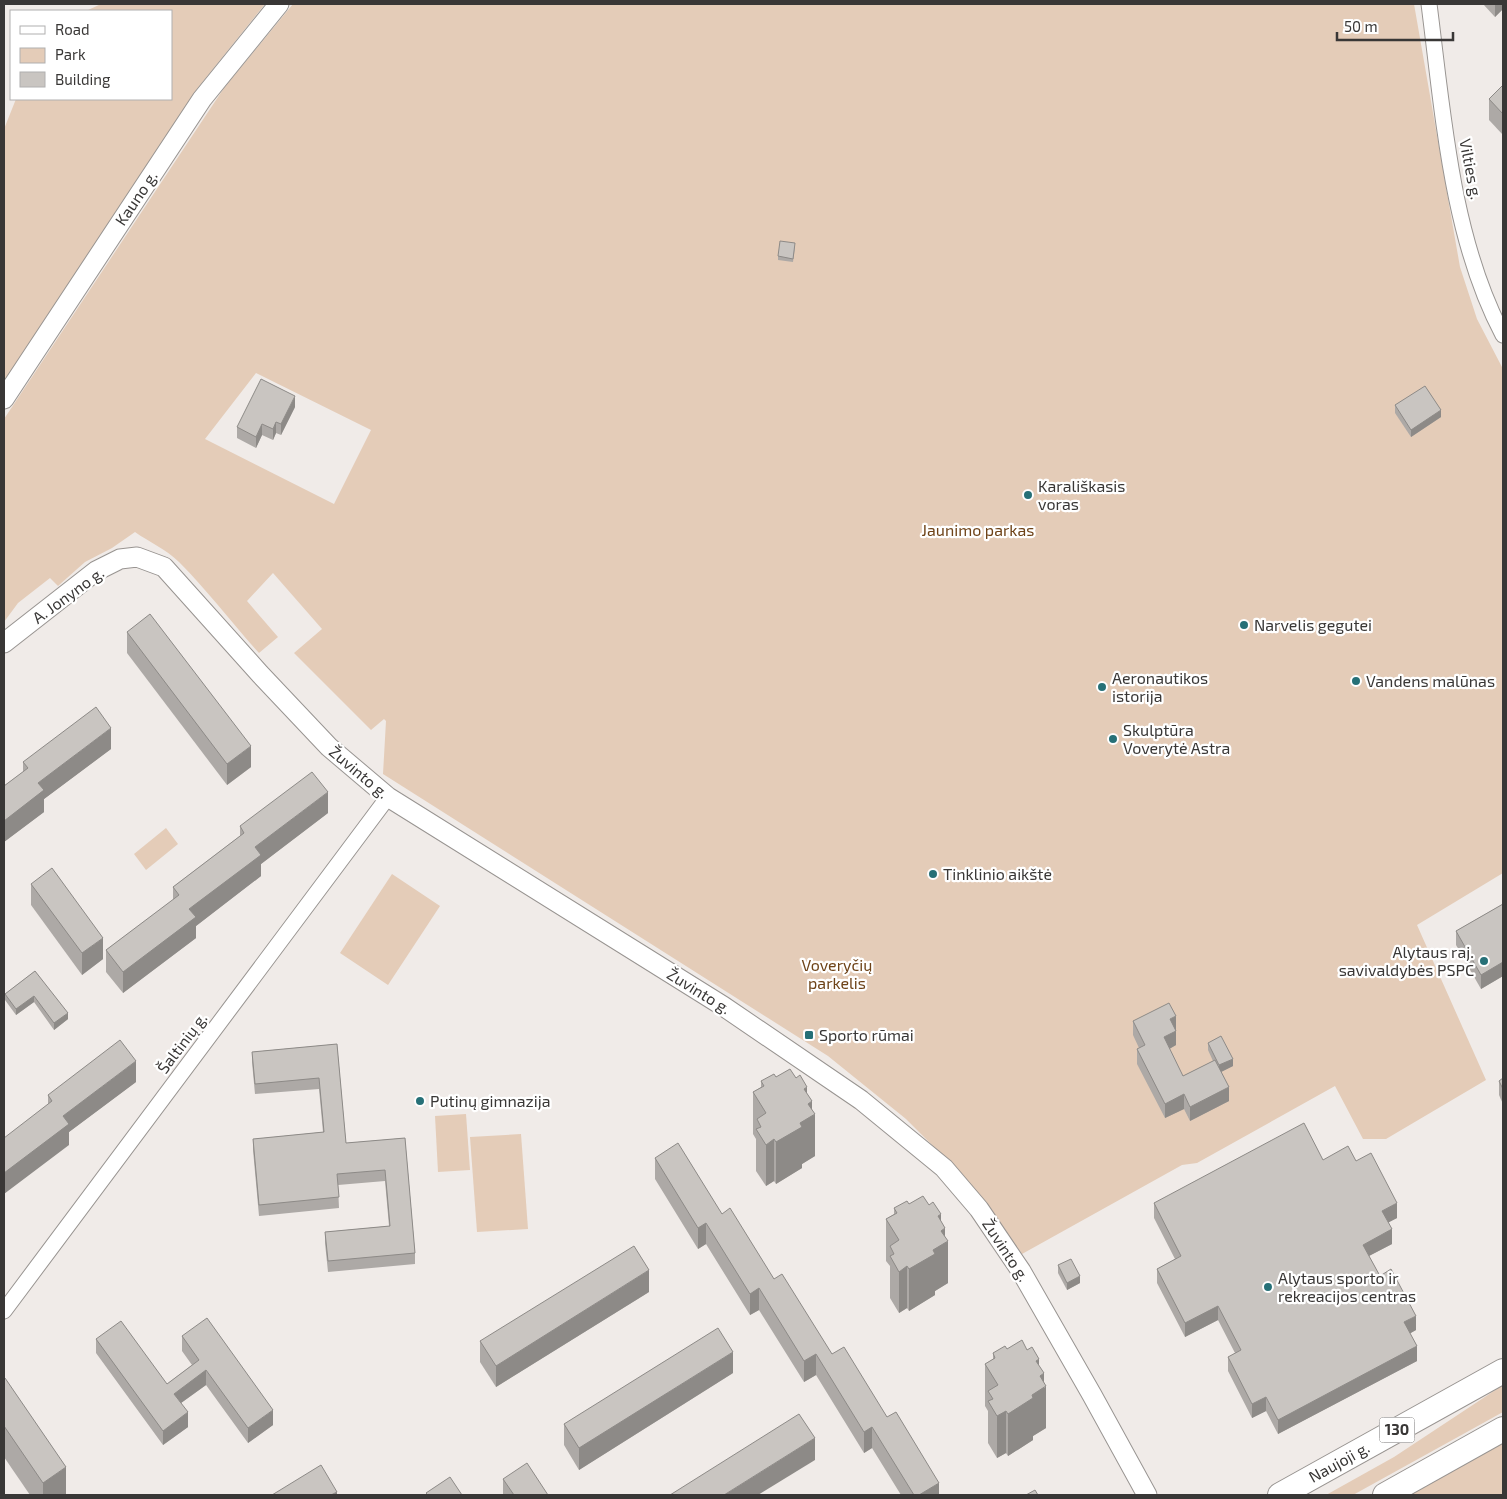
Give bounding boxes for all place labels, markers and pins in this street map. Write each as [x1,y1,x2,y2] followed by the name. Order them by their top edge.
[1038,476,1125,513] place label: Karališkasis voras
[1022,489,1034,501] marker: Karališkasis voras
[1254,615,1372,634] place label: Narvelis gegutei
[1238,619,1250,631] marker: Narvelis gegutei
[1112,668,1208,706] place label: Aeronautikos istorija
[1366,671,1495,690] place label: Vandens malūnas
[1350,675,1362,687] marker: Vandens malūnas
[1096,681,1108,693] marker: Aeronautikos istorija
[1123,720,1230,757] place label: Skulptūra Voverytė Astra
[1107,733,1119,745] marker: Skulptūra Voverytė Astra
[943,864,1052,883] place label: Tinklinio aikštė
[927,868,939,880] marker: Tinklinio aikštė
[1339,942,1474,979] place label: Alytaus raj. savivaldybės PSPC
[1478,955,1490,967] marker: Alytaus raj. savivaldybės PSPC
[819,1025,914,1044] place label: Sporto rūmai
[803,1029,815,1041] marker: Sporto rūmai
[430,1091,551,1111] place label: Putinų gimnazija
[414,1095,426,1107] marker: Putinų gimnazija
[1278,1268,1416,1306] place label: Alytaus sporto ir rekreacijos centras
[1262,1281,1274,1293] marker: Alytaus sporto ir rekreacijos centras

